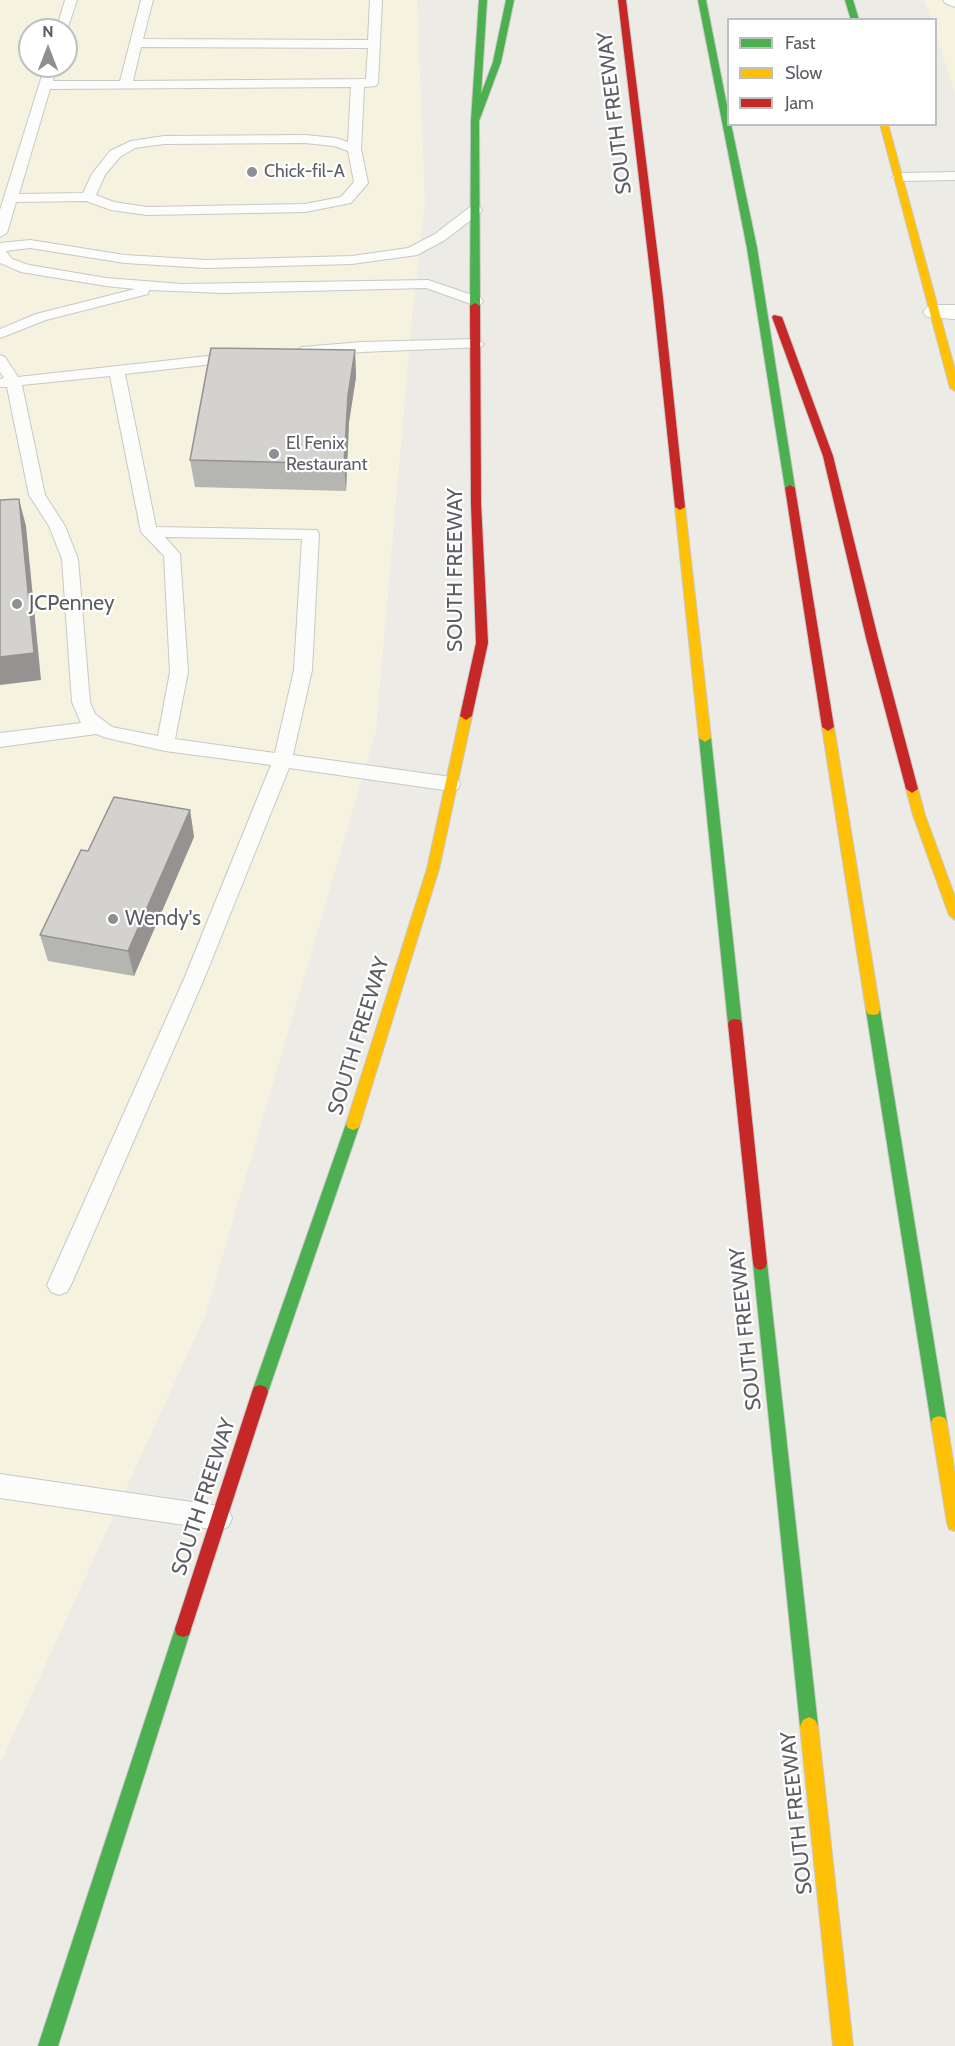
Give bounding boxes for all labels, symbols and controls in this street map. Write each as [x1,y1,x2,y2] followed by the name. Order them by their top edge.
[18,18,78,78] north arrow
[727,18,937,126] legend
[42,22,54,41] text: N
[593,30,637,196] street label: SOUTH FREEWAY
[785,32,816,54] text: Fast
[785,62,822,84] text: Slow
[785,92,814,114] text: Jam
[264,161,345,183] place label: Chick-fil-A
[245,165,259,179] marker: Chick-fil-A
[286,433,368,476] place label: El Fenix Restaurant
[267,447,281,461] marker: El Fenix Restaurant
[443,488,469,652] street label: SOUTH FREEWAY
[29,591,115,617] place label: JCPenney
[10,597,24,611] marker: JCPenney
[125,906,201,932] place label: Wendy's
[106,912,120,926] marker: Wendy's
[323,954,395,1118] street label: SOUTH FREEWAY
[725,1246,767,1412] street label: SOUTH FREEWAY
[167,1415,241,1579] street label: SOUTH FREEWAY
[776,1730,818,1896] street label: SOUTH FREEWAY

